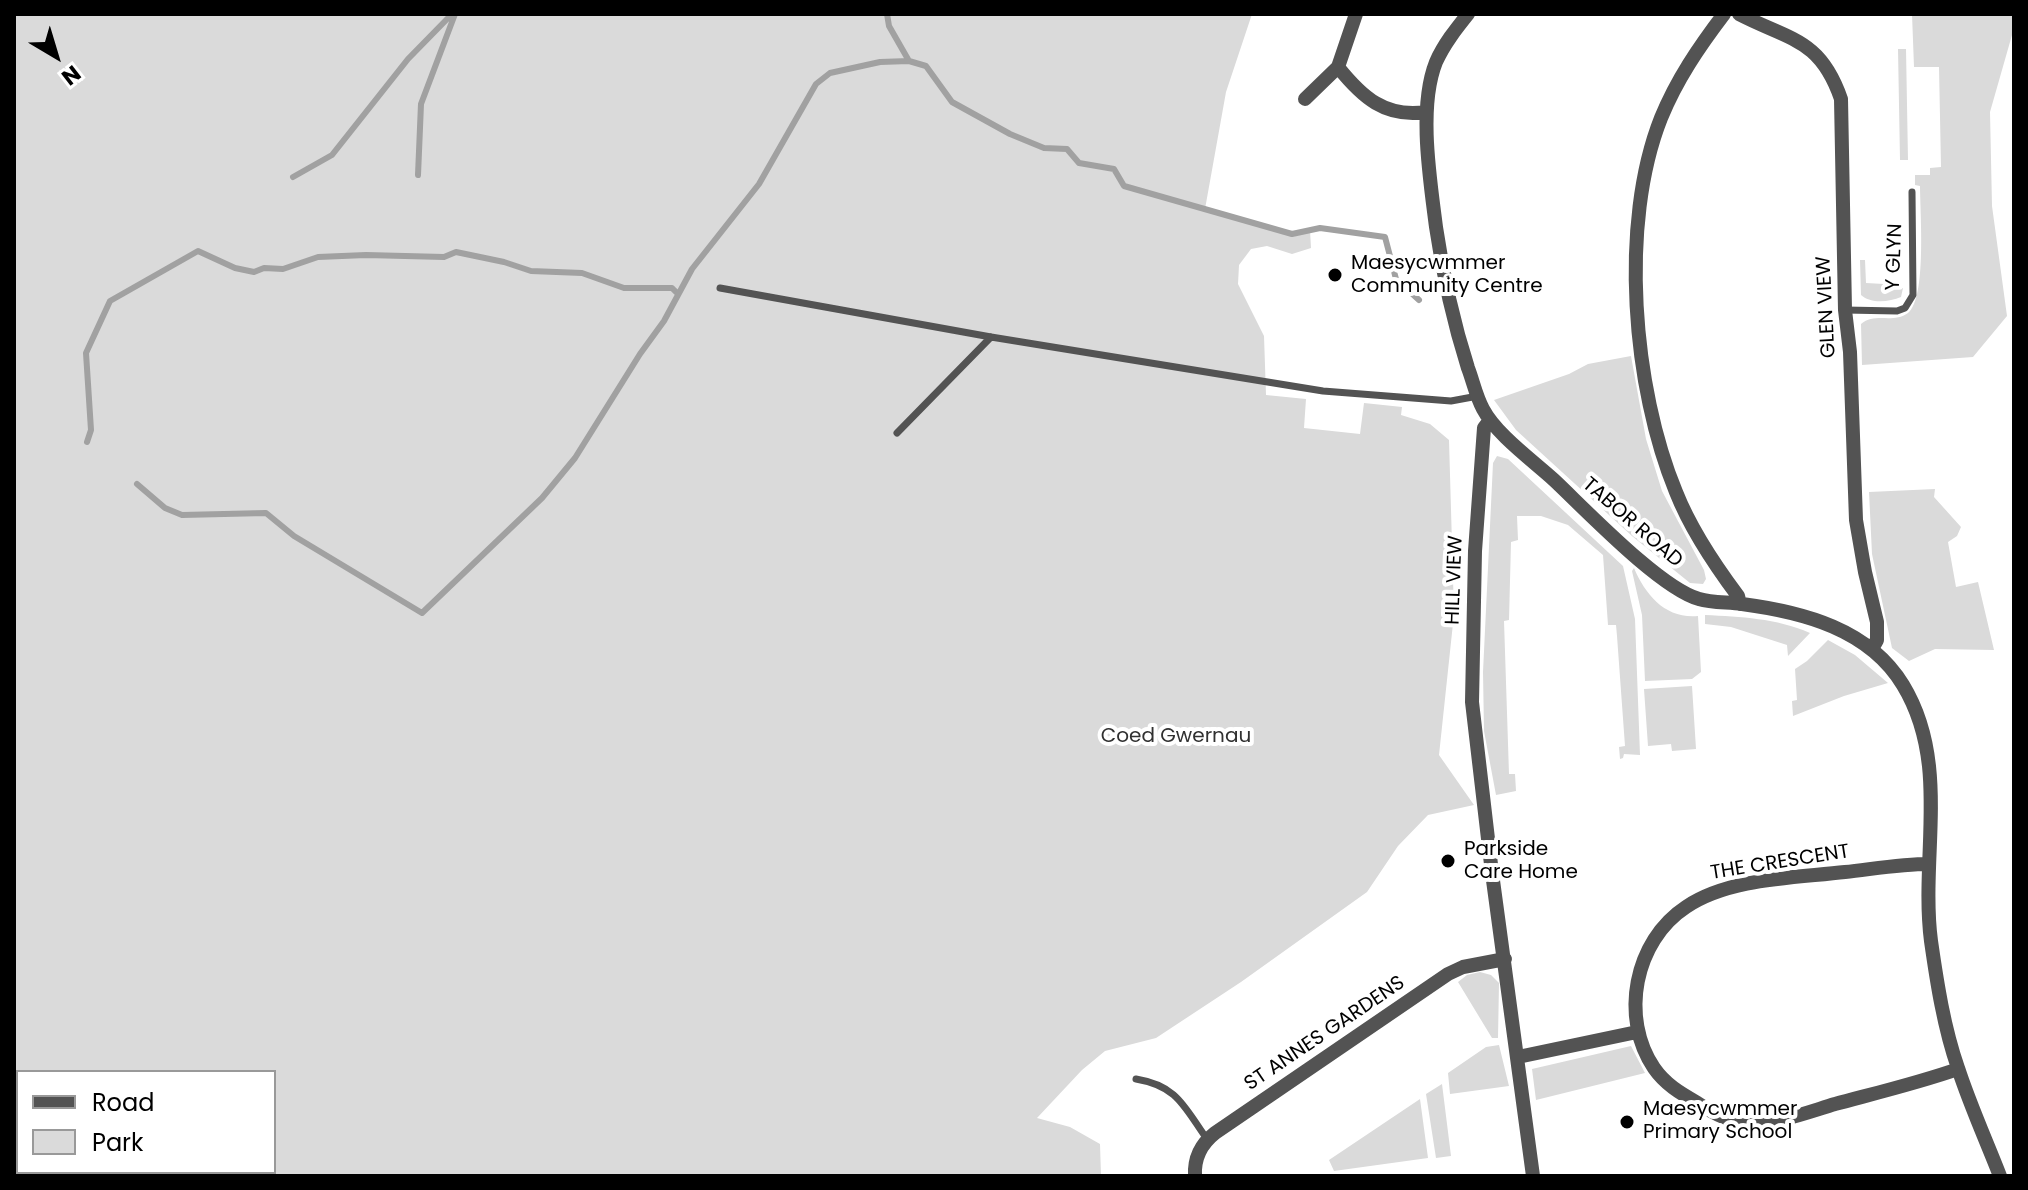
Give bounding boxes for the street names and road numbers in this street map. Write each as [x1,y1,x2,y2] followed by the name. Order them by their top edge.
[1882,223,1908,291] street label: Y GLYN
[1812,255,1842,359] street label: GLEN VIEW
[1577,473,1687,573] street label: TABOR ROAD
[1441,535,1469,625] street label: HILL VIEW
[1709,840,1851,886] street label: THE CRESCENT
[1240,971,1410,1097] street label: ST ANNES GARDENS

